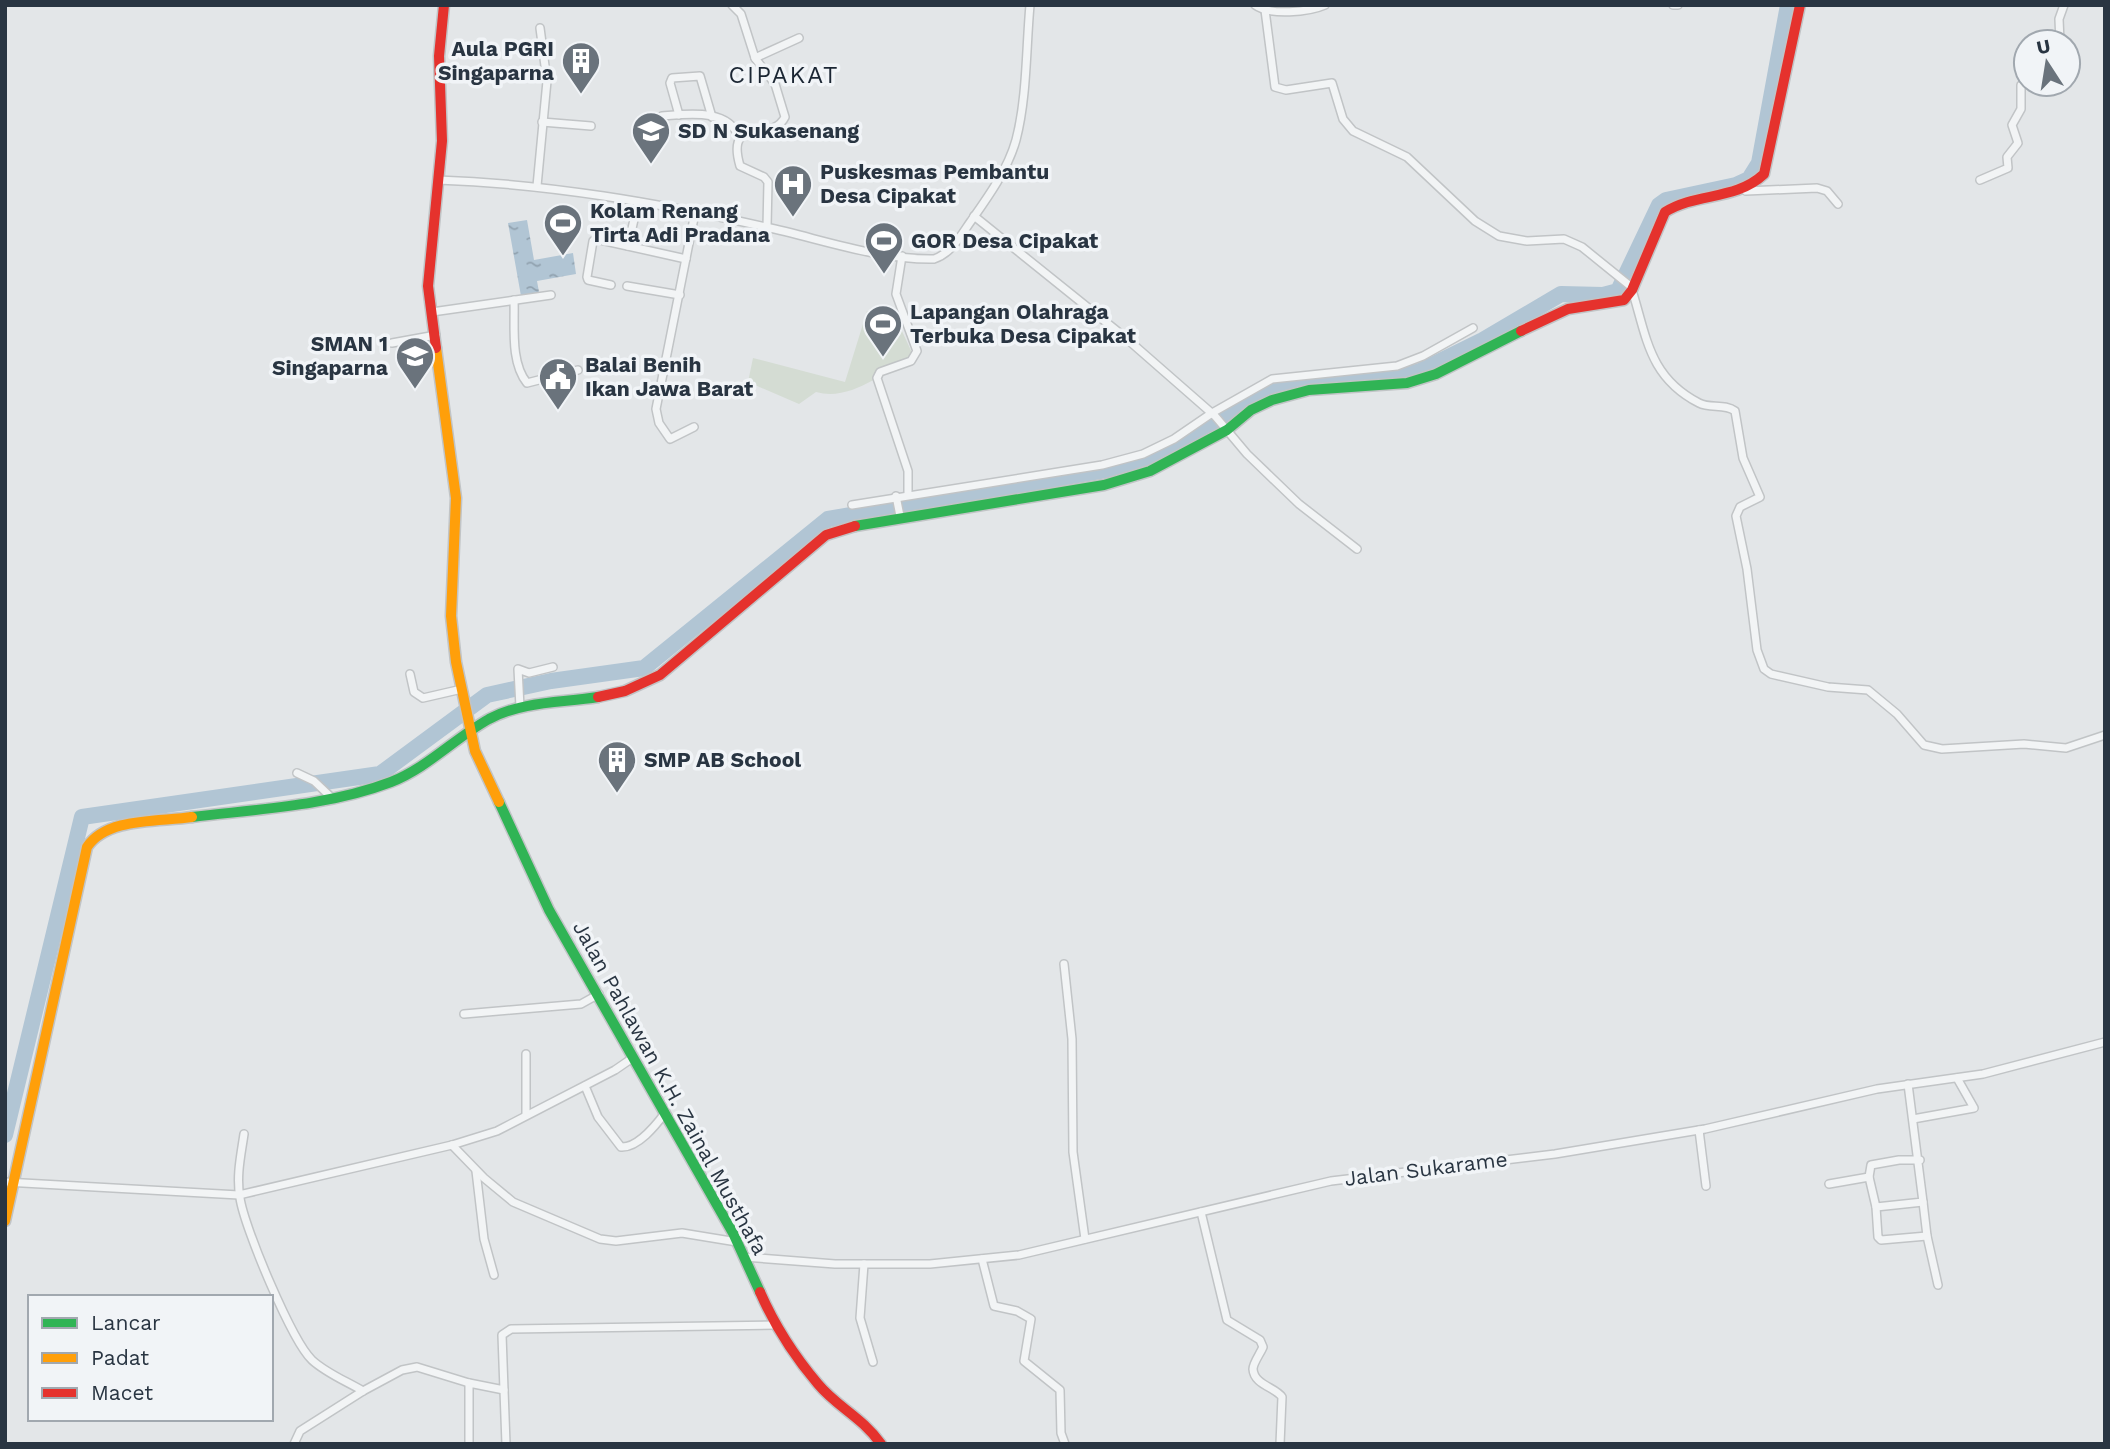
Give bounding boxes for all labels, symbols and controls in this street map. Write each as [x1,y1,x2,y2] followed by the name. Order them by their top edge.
[2012,28,2082,98] north arrow
[2035,34,2053,60] text: U
[438,36,555,85] place label: Aula PGRI Singaparna
[560,40,602,95] building icon: Aula PGRI Singaparna
[729,61,839,89] district label: CIPAKAT
[630,110,672,165] school or university icon: SD N Sukasenang
[678,118,859,143] place label: SD N Sukasenang
[820,159,1049,208] place label: Puskesmas Pembantu Desa Cipakat
[772,163,814,218] hospital icon: Puskesmas Pembantu Desa Cipakat
[590,198,771,247] place label: Kolam Renang Tirta Adi Pradana
[542,202,584,257] sports icon: Kolam Renang Tirta Adi Pradana
[863,220,905,275] sports icon: GOR Desa Cipakat
[911,228,1098,253] place label: GOR Desa Cipakat
[910,299,1136,348] place label: Lapangan Olahraga Terbuka Desa Cipakat
[862,303,904,358] sports icon: Lapangan Olahraga Terbuka Desa Cipakat
[272,331,389,380] place label: SMAN 1 Singaparna
[394,335,436,390] school or university icon: SMAN 1 Singaparna
[585,352,753,401] place label: Balai Benih Ikan Jawa Barat
[537,356,579,411] public building icon: Balai Benih Ikan Jawa Barat
[596,739,638,794] building icon: SMP AB School
[644,747,801,772] place label: SMP AB School
[568,916,773,1259] street label: Jalan Pahlawan K.H. Zainal Musthafa
[1343,1146,1509,1191] street label: Jalan Sukarame
[28,1295,273,1421] legend
[91,1310,161,1335] text: Lancar
[91,1345,149,1370] text: Padat
[91,1380,153,1405] text: Macet

